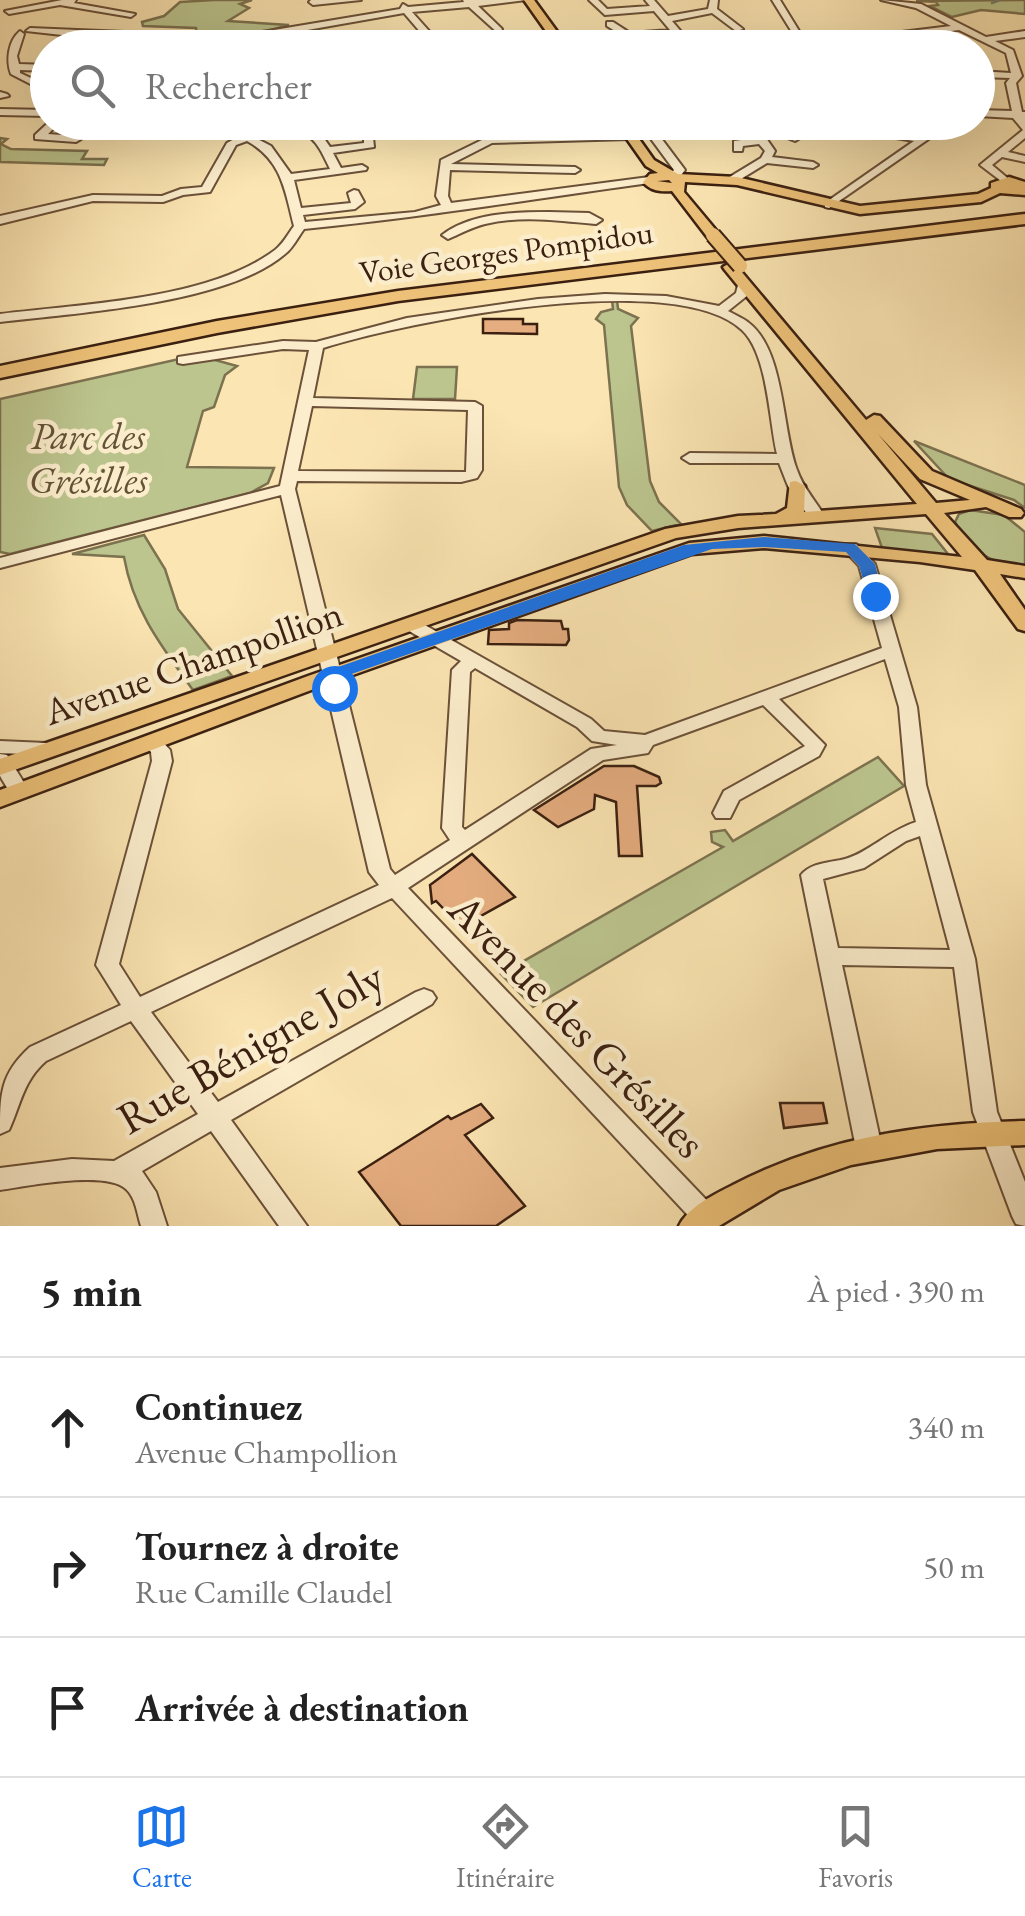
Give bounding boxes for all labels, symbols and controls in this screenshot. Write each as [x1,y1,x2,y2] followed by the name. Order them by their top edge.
[30,30,995,140] search box
[65,58,120,113] icon: search
[145,61,312,110] text: Rechercher
[356,211,656,293] street label: Voie Georges Pompidou
[29,411,148,504] park label: Parc des Grésilles
[853,574,899,620] route end
[36,588,349,736] street label: Avenue Champollion
[312,666,358,712] route start
[436,879,719,1170] street label: Avenue des Grésilles
[106,947,394,1147] street label: Rue Bénigne Joly
[40,1264,142,1319] text: 5 min
[807,1270,985,1312] text: À pied · 390 m
[135,1382,302,1431] text: Continuez
[40,1400,95,1455] icon: ahead
[908,1406,985,1448] text: 340 m
[135,1431,398,1473] text: Avenue Champollion
[135,1522,399,1571] text: Tournez à droite
[40,1540,95,1595] icon: right
[923,1546,985,1588] text: 50 m
[135,1571,392,1613] text: Rue Camille Claudel
[40,1680,95,1735] icon: arrive
[135,1683,469,1732] text: Arrivée à destination
[132,1799,192,1895] tab: Carte
[456,1799,554,1895] tab: Itinéraire
[818,1799,893,1895] tab: Favoris

